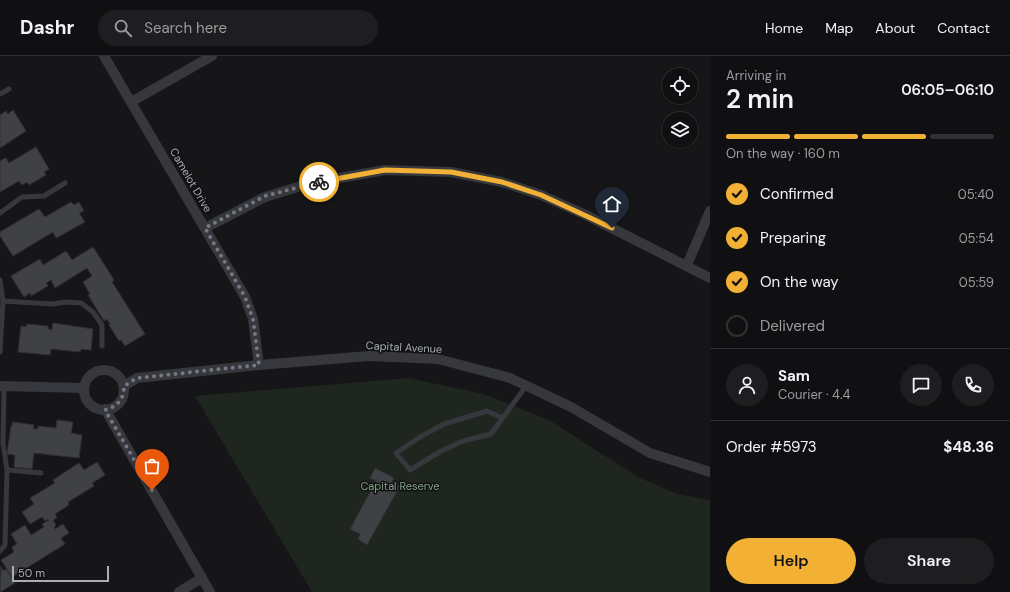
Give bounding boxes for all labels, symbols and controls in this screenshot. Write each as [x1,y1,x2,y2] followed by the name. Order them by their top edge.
[98,10,378,46] search box
[20,15,74,40] text: Dashr
[112,17,134,39] icon: search
[144,18,227,38] text: Search here
[765,19,803,37] text: Home
[825,19,853,37] text: Map
[875,19,915,37] text: About
[937,19,990,37] text: Contact
[726,67,786,84] text: Arriving in
[662,68,698,148] map controls
[662,68,698,104] button: locate
[901,80,994,100] text: 06:05–06:10
[726,82,794,116] text: 2 min
[662,112,698,148] button: layers
[167,145,215,215] street label: Camelot Drive
[726,145,840,162] text: On the way · 160 m
[299,162,339,202] courier
[308,171,330,193] icon: bike
[726,183,748,205] icon: check
[760,184,834,204] text: Confirmed
[958,186,994,203] text: 05:40
[595,187,629,228] pin
[601,193,623,215] icon: home
[726,227,748,249] icon: check
[760,228,826,248] text: Preparing
[959,230,994,247] text: 05:54
[726,271,748,293] icon: check
[760,272,839,292] text: On the way
[959,274,994,291] text: 05:59
[760,316,825,336] text: Delivered
[365,338,443,356] street label: Capital Avenue
[726,364,768,406] button: person
[900,364,942,406] button: chat
[952,364,994,406] button: phone
[778,366,810,386] text: Sam
[778,386,850,403] text: Courier · 4.4
[726,437,817,457] text: Order #5973
[943,437,994,457] text: $48.36
[135,449,169,490] pin
[141,455,163,477] icon: bag
[360,479,440,493] park label: Capital Reserve
[726,538,856,584] button: Help
[864,538,994,584] button: Share
[12,564,109,583] scale bar
[18,566,45,580] text: 50 m

